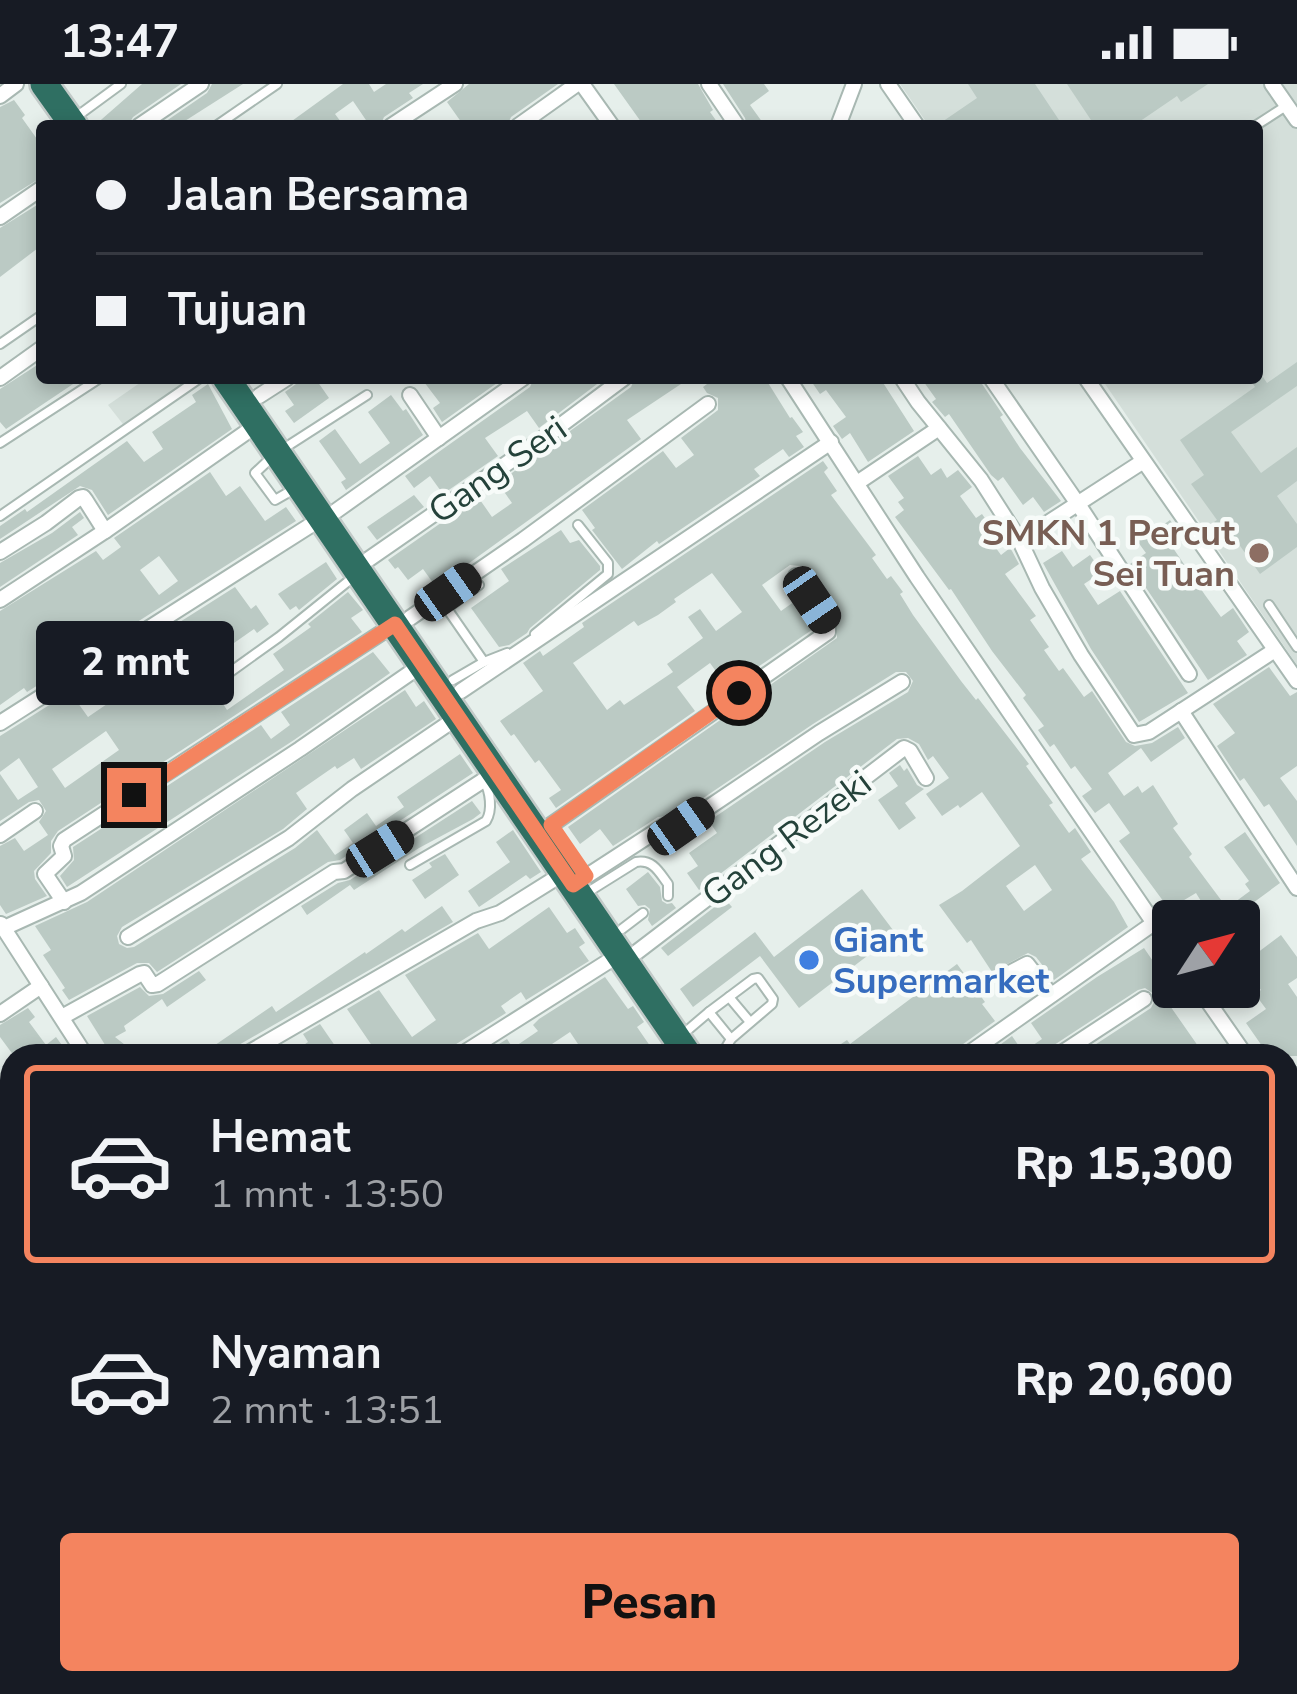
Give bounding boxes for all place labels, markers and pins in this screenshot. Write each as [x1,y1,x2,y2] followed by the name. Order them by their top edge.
[982,509,1235,599] place label: SMKN 1 Percut Sei Tuan
[1246,540,1272,566] marker: SMKN 1 Percut Sei Tuan
[833,916,1050,1006] place label: Giant Supermarket
[796,947,822,973] marker: Giant Supermarket

